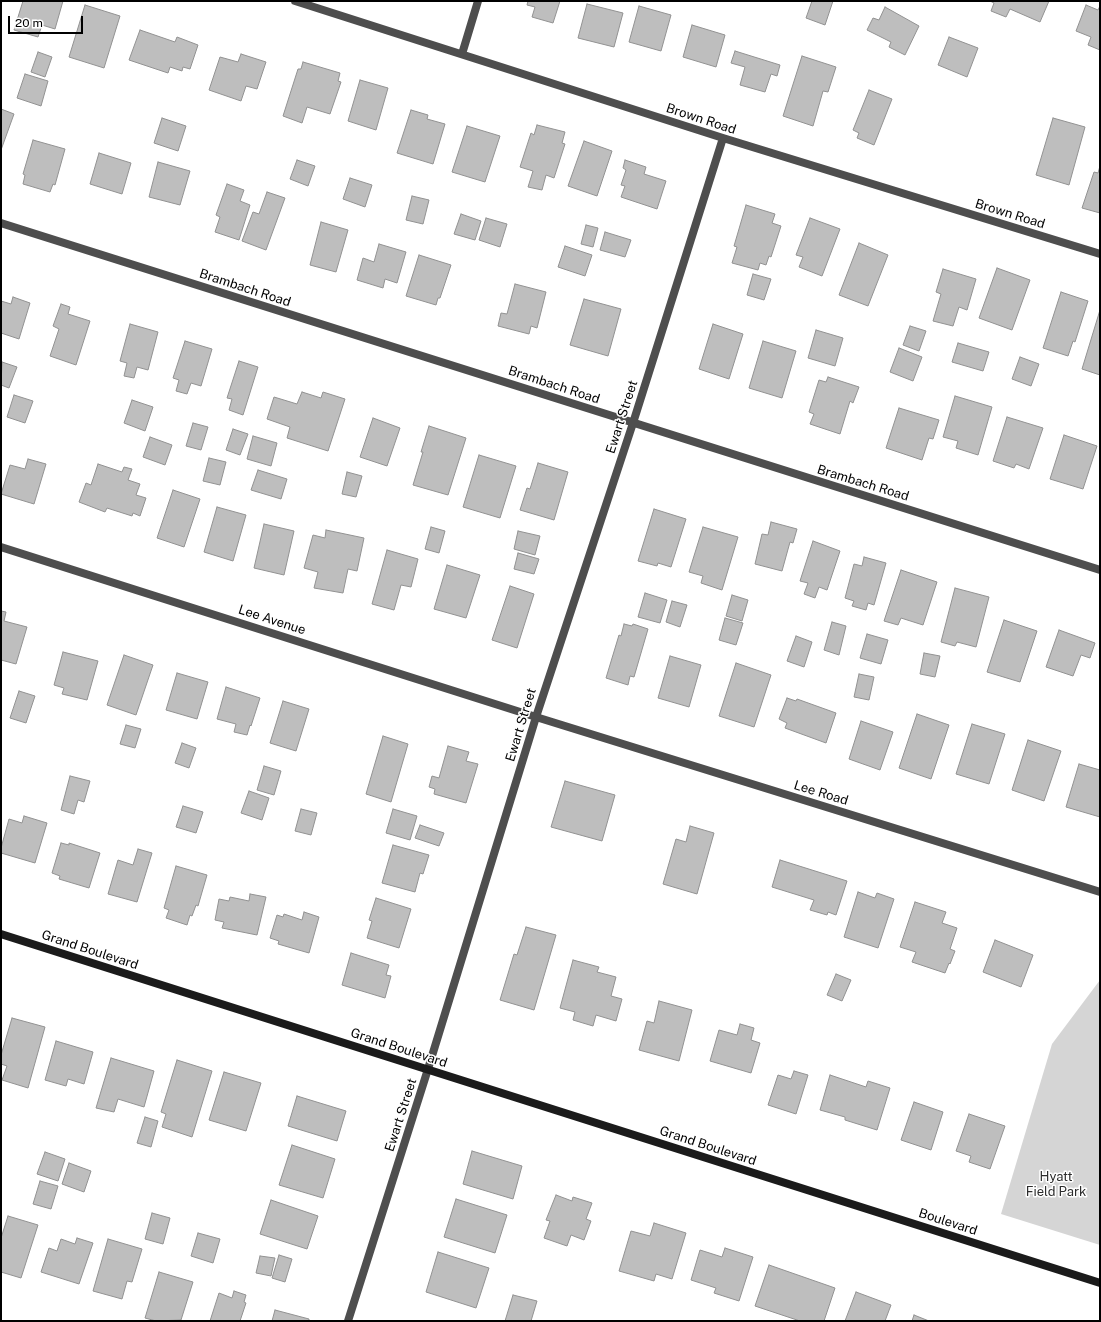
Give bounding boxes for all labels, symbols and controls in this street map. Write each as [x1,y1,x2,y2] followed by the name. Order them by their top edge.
[10,8,85,34] scale bar
[15,16,43,30] text: 20 m
[664,100,738,138] street label: Brown Road
[973,196,1047,232] street label: Brown Road
[197,266,293,310] street label: Brambach Road
[506,363,602,407] street label: Brambach Road
[603,378,641,456] street label: Ewart Street
[815,462,911,504] street label: Brambach Road
[236,602,308,638] street label: Lee Avenue
[502,686,540,764] street label: Ewart Street
[792,777,850,809] street label: Lee Road
[40,927,140,973] street label: Grand Boulevard
[349,1025,449,1071] street label: Grand Boulevard
[382,1076,420,1154] street label: Ewart Street
[658,1123,758,1169] street label: Grand Boulevard
[1026,1169,1086,1200] park label: Hyatt Field Park
[917,1205,979,1239] street label: Boulevard

